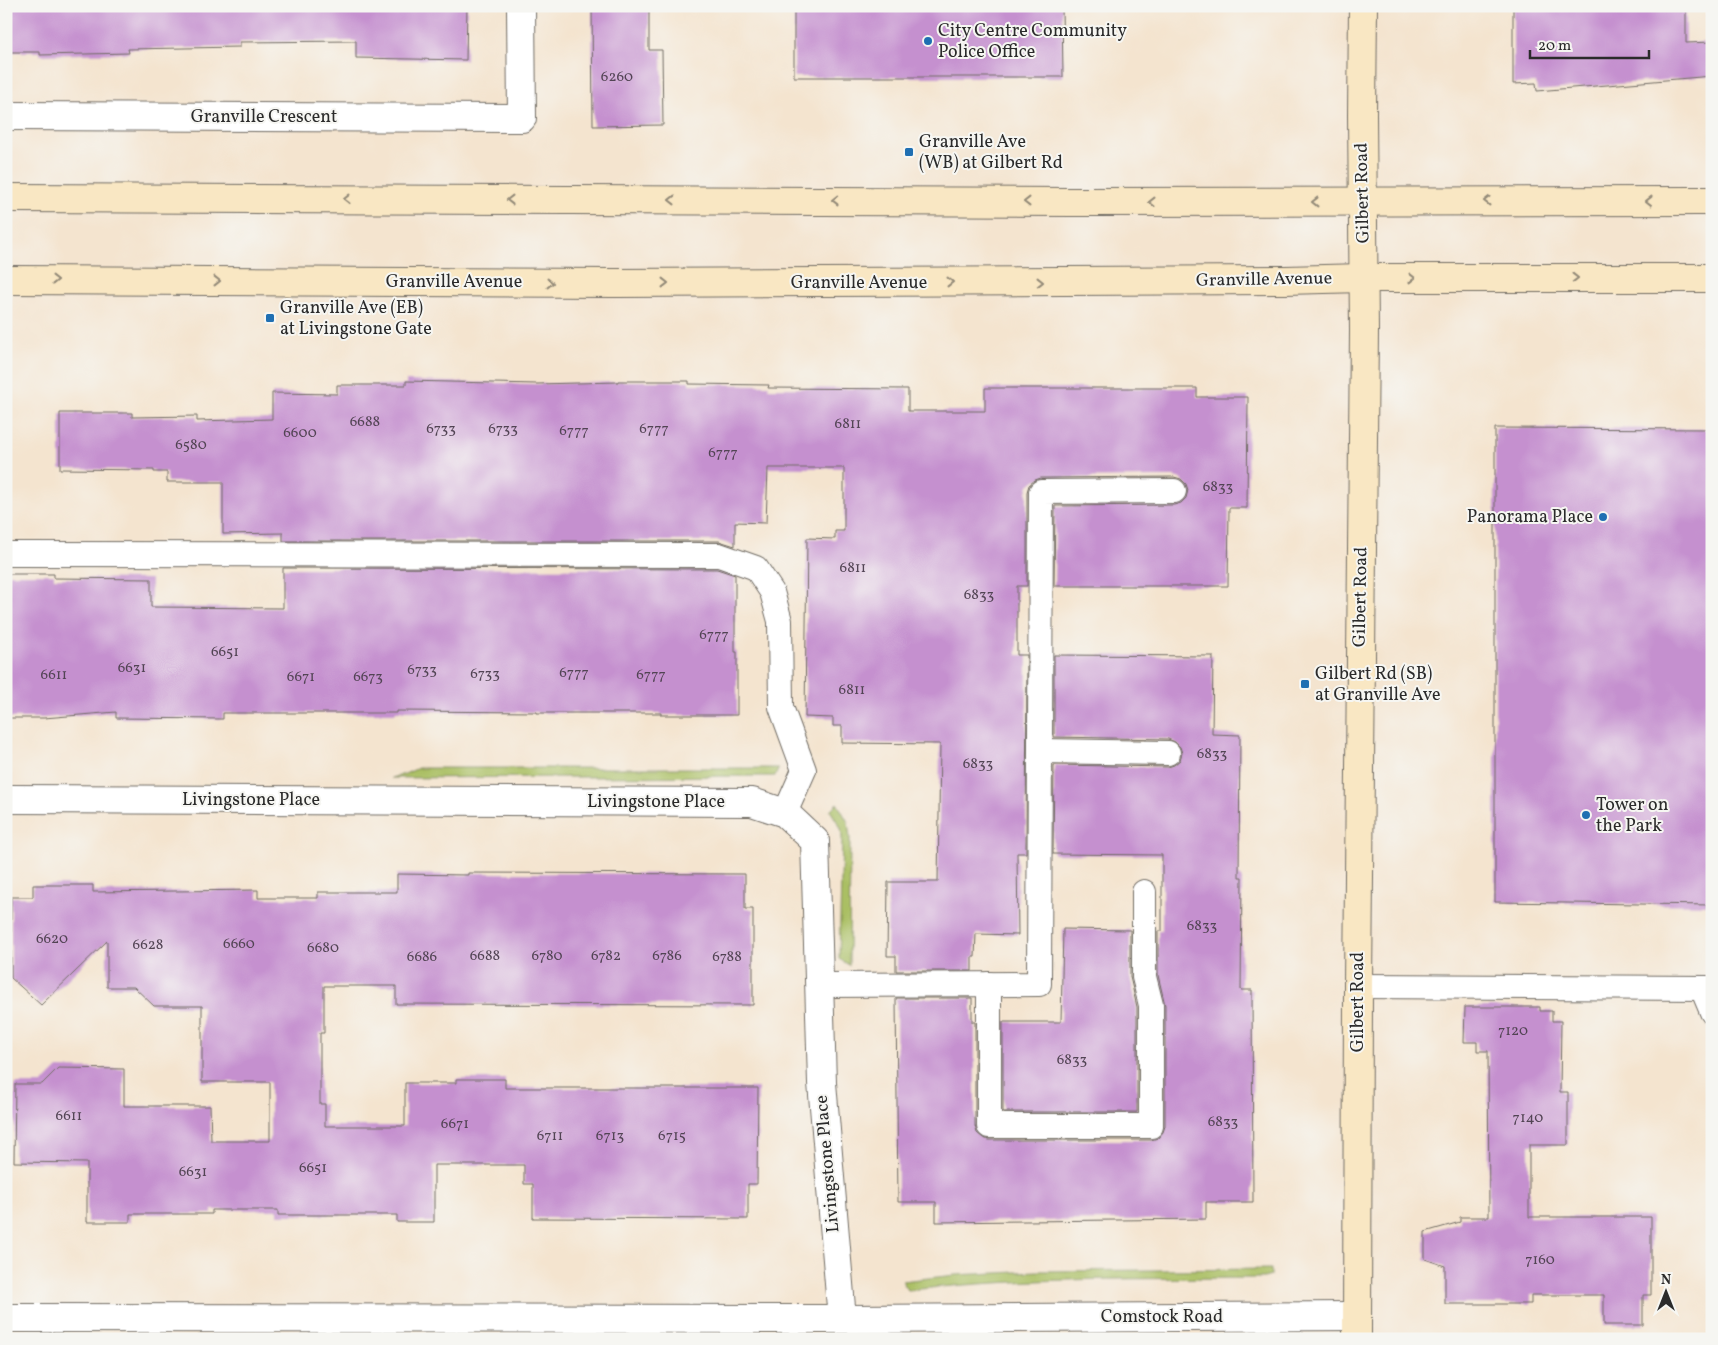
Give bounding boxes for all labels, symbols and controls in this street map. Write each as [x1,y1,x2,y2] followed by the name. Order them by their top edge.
[938,19,1127,65] place label: City Centre Community Police Office
[1530,28,1649,60] scale bar
[922,35,934,47] marker: City Centre Community Police Office
[1538,36,1571,57] text: 20 m
[601,67,633,88] house number: 6260
[191,105,337,130] street label: Granville Crescent
[919,130,1063,176] place label: Granville Ave (WB) at Gilbert Rd
[1350,143,1376,243] street label: Gilbert Road
[903,146,915,158] marker: Granville Ave (WB) at Gilbert Rd
[343,194,350,204] one-way arrow
[505,195,513,205] one-way arrow
[668,195,676,205] one-way arrow
[830,195,838,206] one-way arrow
[1482,196,1490,206] one-way arrow
[1645,196,1652,206] one-way arrow
[1022,197,1030,207] one-way arrow
[1148,197,1156,207] one-way arrow
[1310,197,1318,207] one-way arrow
[1196,266,1332,294] street label: Granville Avenue
[386,270,522,295] street label: Granville Avenue
[791,271,927,296] street label: Granville Avenue
[1408,273,1416,283] one-way arrow
[1571,273,1579,283] one-way arrow
[52,275,59,285] one-way arrow
[214,276,222,286] one-way arrow
[946,277,954,287] one-way arrow
[1036,277,1044,287] one-way arrow
[546,278,554,288] one-way arrow
[662,278,669,288] one-way arrow
[280,296,432,342] place label: Granville Ave (EB) at Livingstone Gate
[264,312,276,324] marker: Granville Ave (EB) at Livingstone Gate
[350,412,380,433] house number: 6688
[835,414,861,435] house number: 6811
[426,419,456,440] house number: 6733
[488,419,518,440] house number: 6733
[639,419,669,440] house number: 6777
[559,421,589,442] house number: 6777
[283,423,317,444] house number: 6600
[175,435,207,456] house number: 6580
[708,443,738,464] house number: 6777
[1203,477,1233,498] house number: 6833
[1467,505,1593,530] place label: Panorama Place
[1597,511,1609,523] marker: Panorama Place
[1348,547,1374,647] street label: Gilbert Road
[840,558,866,579] house number: 6811
[964,585,994,606] house number: 6833
[699,625,729,646] house number: 6777
[211,642,239,663] house number: 6651
[118,658,146,679] house number: 6631
[407,660,437,681] house number: 6733
[1315,662,1441,708] place label: Gilbert Rd (SB) at Granville Ave
[559,663,589,684] house number: 6777
[470,664,500,685] house number: 6733
[41,665,67,686] house number: 6611
[636,665,666,686] house number: 6777
[287,667,315,688] house number: 6671
[353,667,383,688] house number: 6673
[1299,678,1311,690] marker: Gilbert Rd (SB) at Granville Ave
[839,680,865,701] house number: 6811
[1197,744,1227,765] house number: 6833
[963,754,993,775] house number: 6833
[182,788,320,813] street label: Livingstone Place
[587,790,725,815] street label: Livingstone Place
[1596,793,1669,839] place label: Tower on the Park
[1580,809,1592,821] marker: Tower on the Park
[1187,916,1217,937] house number: 6833
[36,929,68,950] house number: 6620
[223,934,255,955] house number: 6660
[133,935,163,956] house number: 6628
[307,938,339,959] house number: 6680
[470,946,500,967] house number: 6688
[531,946,563,967] house number: 6780
[591,946,621,967] house number: 6782
[652,946,682,967] house number: 6786
[407,947,437,968] house number: 6686
[712,947,742,968] house number: 6788
[1346,952,1371,1052] street label: Gilbert Road
[1498,1021,1528,1042] house number: 7120
[1057,1050,1087,1071] house number: 6833
[810,1094,846,1234] street label: Livingstone Place
[56,1106,82,1127] house number: 6611
[1513,1108,1543,1129] house number: 7140
[1208,1112,1238,1133] house number: 6833
[441,1114,469,1135] house number: 6671
[537,1126,563,1147] house number: 6711
[596,1126,624,1147] house number: 6713
[658,1126,686,1147] house number: 6715
[299,1158,327,1179] house number: 6651
[179,1162,207,1183] house number: 6631
[1525,1250,1555,1271] house number: 7160
[1640,1268,1690,1318] north arrow
[1661,1271,1671,1290] text: N
[1101,1305,1223,1330] street label: Comstock Road

